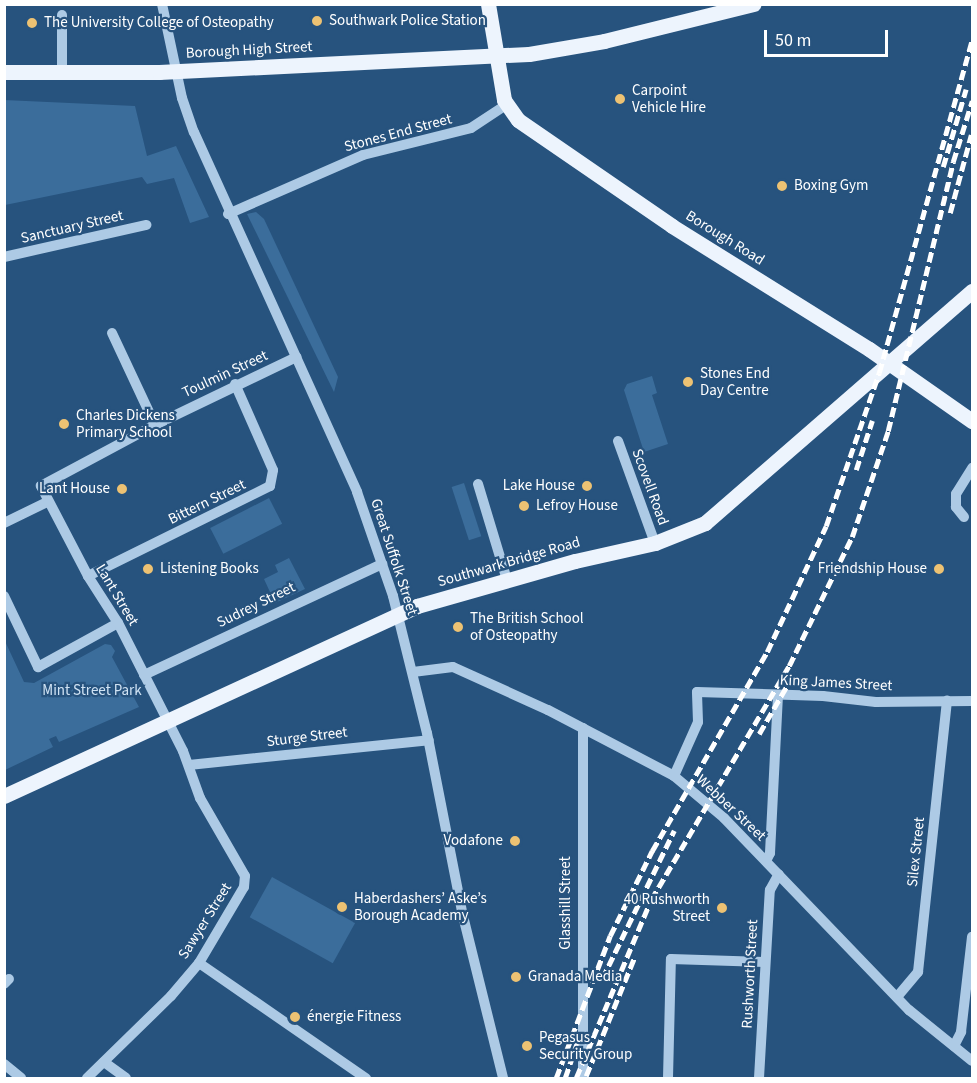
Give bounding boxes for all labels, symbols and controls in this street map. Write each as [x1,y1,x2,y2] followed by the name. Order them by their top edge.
[329,12,486,30] place label: Southwark Police Station
[44,14,274,32] place label: The University College of Osteopathy
[310,14,324,28] marker: Southwark Police Station
[25,16,39,30] marker: The University College of Osteopathy
[767,18,892,56] scale bar
[775,28,811,53] text: 50 m
[185,38,313,62] street label: Borough High Street
[632,81,706,116] place label: Carpoint Vehicle Hire
[613,92,627,106] marker: Carpoint Vehicle Hire
[342,110,454,156] street label: Stones End Street
[794,177,869,195] place label: Boxing Gym
[775,179,789,193] marker: Boxing Gym
[19,206,125,248] street label: Sanctuary Street
[682,207,768,269] street label: Borough Road
[179,346,271,402] street label: Toulmin Street
[700,364,770,399] place label: Stones End Day Centre
[681,375,695,389] marker: Stones End Day Centre
[76,406,175,441] place label: Charles Dickens Primary School
[57,417,71,431] marker: Charles Dickens Primary School
[628,446,672,528] street label: Scovell Road
[165,476,249,528] street label: Bittern Street
[503,477,575,495] place label: Lake House
[580,479,594,493] marker: Lake House
[39,480,110,498] place label: Lant House
[115,482,129,496] marker: Lant House
[367,496,421,618] street label: Great Suffolk Street
[536,497,618,515] place label: Lefroy House
[517,499,531,513] marker: Lefroy House
[436,533,582,591] street label: Southwark Bridge Road
[160,560,259,578] place label: Listening Books
[818,560,927,578] place label: Friendship House
[92,561,142,629] street label: Lant Street
[141,562,155,576] marker: Listening Books
[932,562,946,576] marker: Friendship House
[214,578,298,632] street label: Sudrey Street
[470,609,584,644] place label: The British School of Osteopathy
[451,620,465,634] marker: The British School of Osteopathy
[779,671,893,695] street label: King James Street
[42,682,142,700] park label: Mint Street Park
[266,723,348,751] street label: Sturge Street
[692,771,770,845] street label: Webber Street
[903,816,929,888] street label: Silex Street
[443,832,503,850] place label: Vodafone
[508,834,522,848] marker: Vodafone
[557,856,575,950] street label: Glasshill Street
[174,880,236,962] street label: Sawyer Street
[354,889,487,924] place label: Haberdashers’ Aske’s Borough Academy
[624,890,710,925] place label: 40 Rushworth Street
[335,900,349,914] marker: Haberdashers’ Aske’s Borough Academy
[715,901,729,915] marker: 40 Rushworth Street
[738,919,762,1029] street label: Rushworth Street
[528,968,622,986] place label: Granada Media
[509,970,523,984] marker: Granada Media
[307,1008,401,1026] place label: énergie Fitness
[288,1010,302,1024] marker: énergie Fitness
[539,1028,632,1063] place label: Pegasus Security Group
[520,1039,534,1053] marker: Pegasus Security Group

